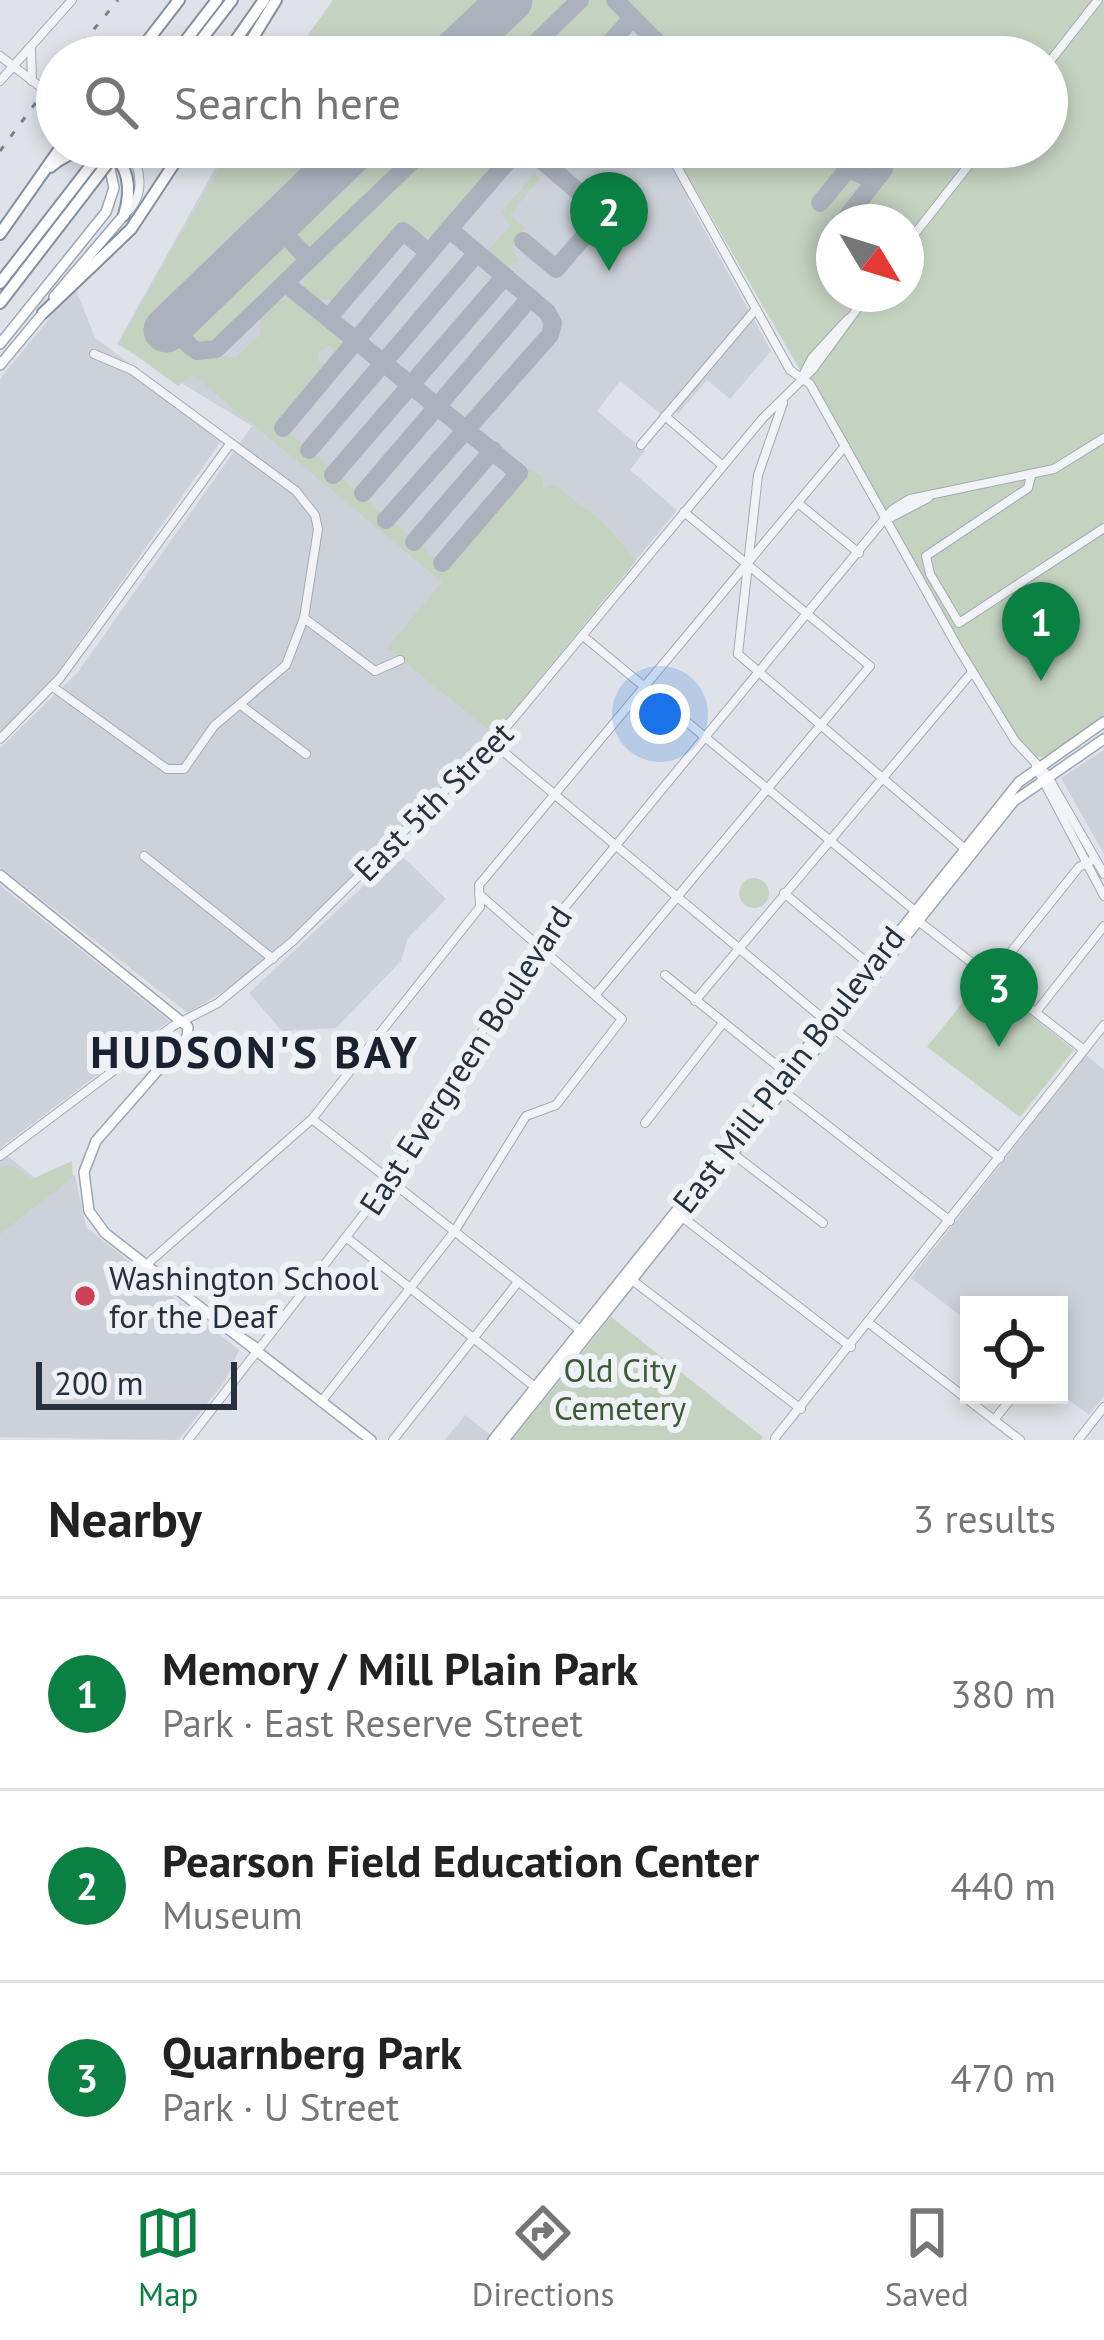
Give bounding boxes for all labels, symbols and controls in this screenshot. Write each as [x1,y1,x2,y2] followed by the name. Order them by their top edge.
[36,36,1068,168] search box
[78,69,144,135] icon: search
[174,73,401,131] text: Search here
[570,172,648,271] pin: 2
[816,204,924,312] north arrow
[1002,582,1080,681] pin: 1
[630,684,690,744] your location
[344,712,522,890] street label: East 5th Street
[349,897,581,1223] street label: East Evergreen Boulevard
[662,917,914,1221] street label: East Mill Plain Boulevard
[960,948,1038,1047] pin: 3
[90,1022,420,1080] district label: HUDSON'S BAY
[109,1256,379,1337] place label: Washington School for the Deaf
[72,1283,98,1309] marker: Washington School for the Deaf
[960,1296,1068,1404] map controls
[960,1296,1068,1404] button: locate
[554,1348,687,1429] park label: Old City Cemetery
[36,1356,237,1409] scale bar
[54,1361,144,1404] text: 200 m
[48,1485,202,1551] text: Nearby
[913,1493,1056,1544] text: 3 results
[162,1639,638,1697] text: Memory / Mill Plain Park
[76,1668,98,1719] text: 1
[950,1668,1056,1719] text: 380 m
[162,1697,583,1748] text: Park · East Reserve Street
[162,1831,759,1889] text: Pearson Field Education Center
[76,1860,98,1911] text: 2
[950,1860,1056,1911] text: 440 m
[162,1889,303,1940] text: Museum
[162,2023,462,2081] text: Quarnberg Park
[76,2052,98,2103] text: 3
[950,2052,1056,2103] text: 470 m
[162,2081,399,2132] text: Park · U Street
[135,2200,201,2315] tab: Map
[472,2200,614,2315] tab: Directions
[885,2200,969,2315] tab: Saved

